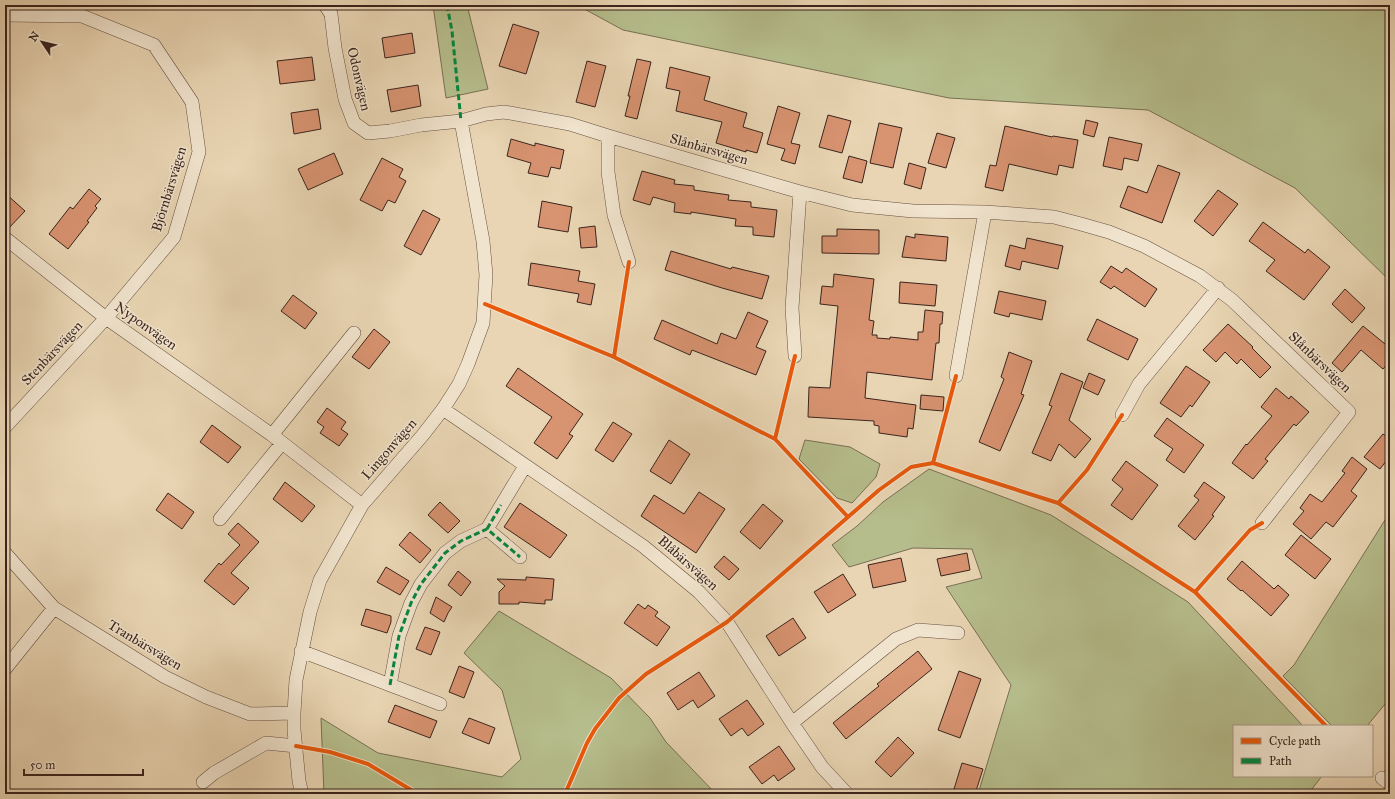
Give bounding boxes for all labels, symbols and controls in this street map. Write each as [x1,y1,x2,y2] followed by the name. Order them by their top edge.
[22,22,62,62] north arrow
[26,28,43,44] text: N
[343,46,375,113] street label: Odonvägen
[668,130,751,168] street label: Slånbärsvägen
[148,144,190,234] street label: Björnbärsvägen
[112,298,181,354] street label: Nyponvägen
[18,317,86,389] street label: Stenbärsvägen
[1285,328,1355,397] street label: Slånbärsvägen
[358,415,420,483] street label: Lingonvägen
[654,532,722,594] street label: Blåbärsvägen
[105,616,186,674] street label: Tranbärsvägen
[1233,725,1373,777] legend
[1269,734,1321,748] text: Cycle path
[24,751,143,777] scale bar
[1269,754,1292,768] text: Path
[30,758,55,772] text: 50 m

